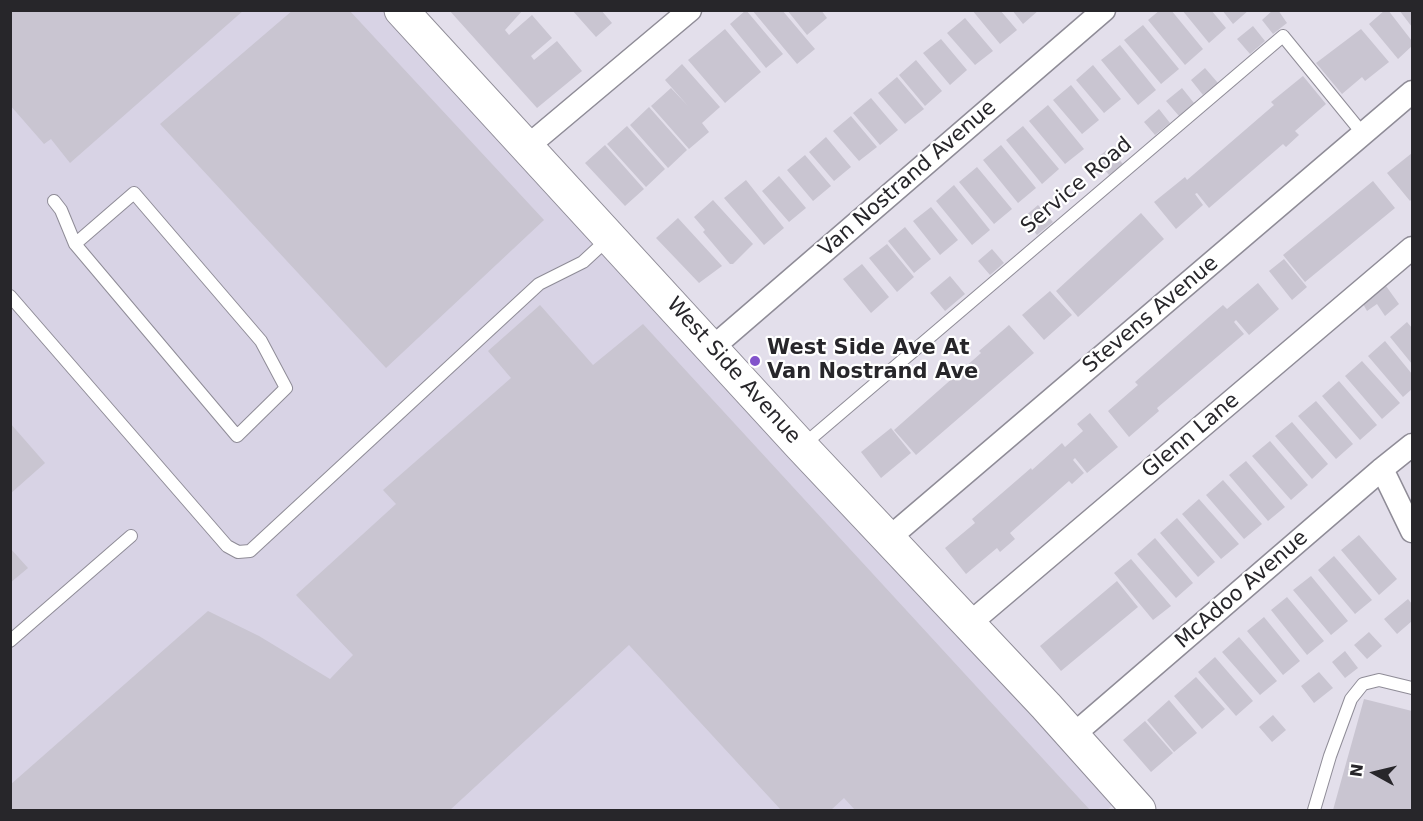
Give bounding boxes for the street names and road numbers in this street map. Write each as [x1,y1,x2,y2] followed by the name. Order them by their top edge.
[814,95,1002,263] street label: Van Nostrand Avenue
[1016,132,1138,240] street label: Service Road
[1078,251,1224,379] street label: Stevens Avenue
[661,293,805,449] street label: West Side Avenue
[1137,388,1245,484] street label: Glenn Lane
[1171,526,1313,654] street label: McAdoo Avenue

